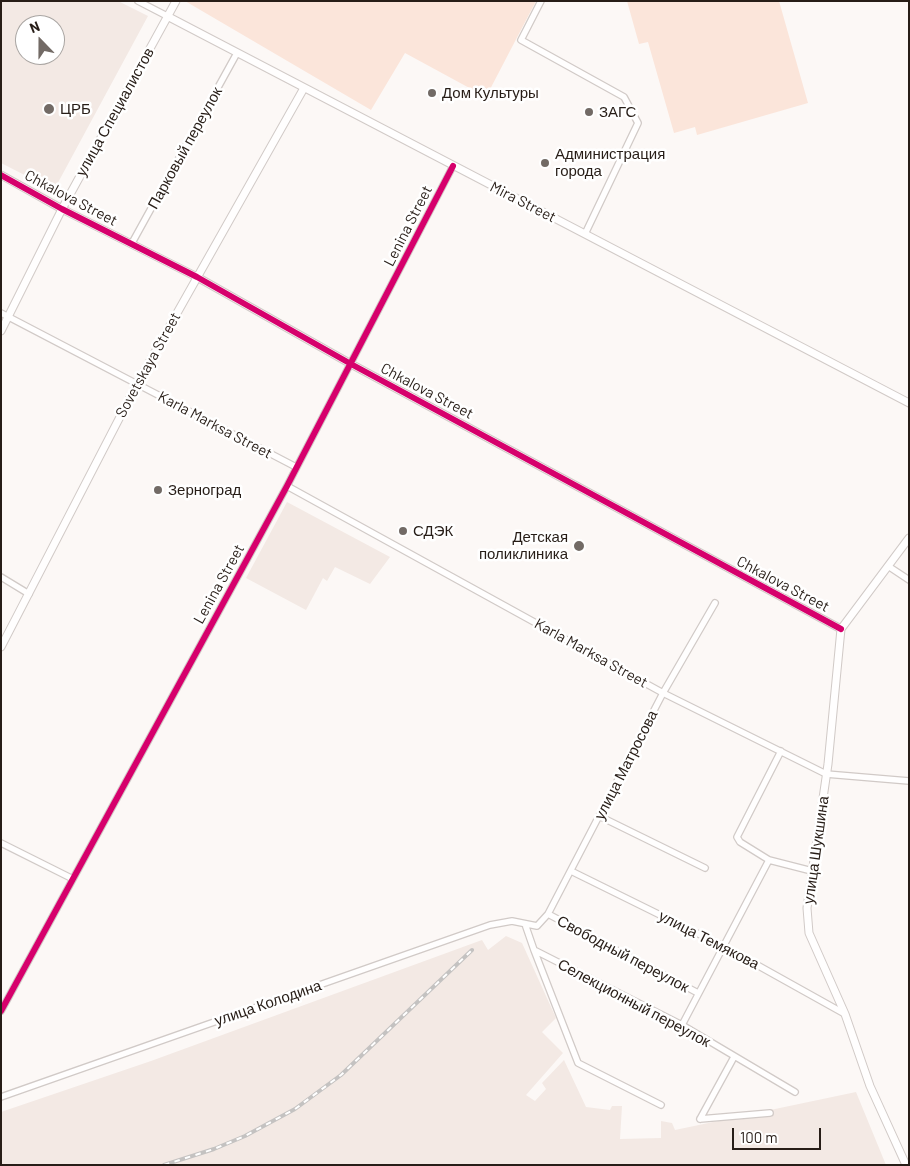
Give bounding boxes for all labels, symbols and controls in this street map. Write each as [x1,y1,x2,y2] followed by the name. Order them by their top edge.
[15,15,65,65] north arrow
[27,17,42,36] text: N
[72,44,158,180] street label: улица Специалистов
[144,84,226,212] street label: Парковый переулок
[442,84,539,102] place label: Дом Культуры
[426,87,438,99] marker: Дом Культуры
[60,100,91,118] place label: ЦРБ
[42,102,56,116] marker: ЦРБ
[599,103,636,121] place label: ЗАГС
[583,106,595,118] marker: ЗАГС
[555,145,665,180] place label: Администрация города
[539,157,551,169] marker: Администрация города
[22,166,120,230] street label: Chkalova Street
[487,178,559,226] street label: Mira Street
[380,183,436,269] street label: Lenina Street
[112,309,184,421] street label: Sovetskaya Street
[378,359,476,423] street label: Chkalova Street
[155,387,275,463] street label: Karla Marksa Street
[168,481,241,499] place label: Зерноград
[152,484,164,496] marker: Зерноград
[413,522,453,540] place label: СДЭК
[397,525,409,537] marker: СДЭК
[479,528,568,563] place label: Детская поликлиника
[572,539,586,553] marker: Детская поликлиника
[190,541,248,627] street label: Lenina Street
[734,552,832,616] street label: Chkalova Street
[531,614,651,692] street label: Karla Marksa Street
[591,707,661,823] street label: улица Матросова
[799,795,833,905] street label: улица Шукшина
[656,907,762,973] street label: улица Темякова
[554,912,692,996] street label: Свободный переулок
[555,955,713,1051] street label: Селекционный переулок
[212,976,324,1030] street label: улица Колодина
[735,1118,824,1150] scale bar
[740,1128,778,1146] text: 100 m

